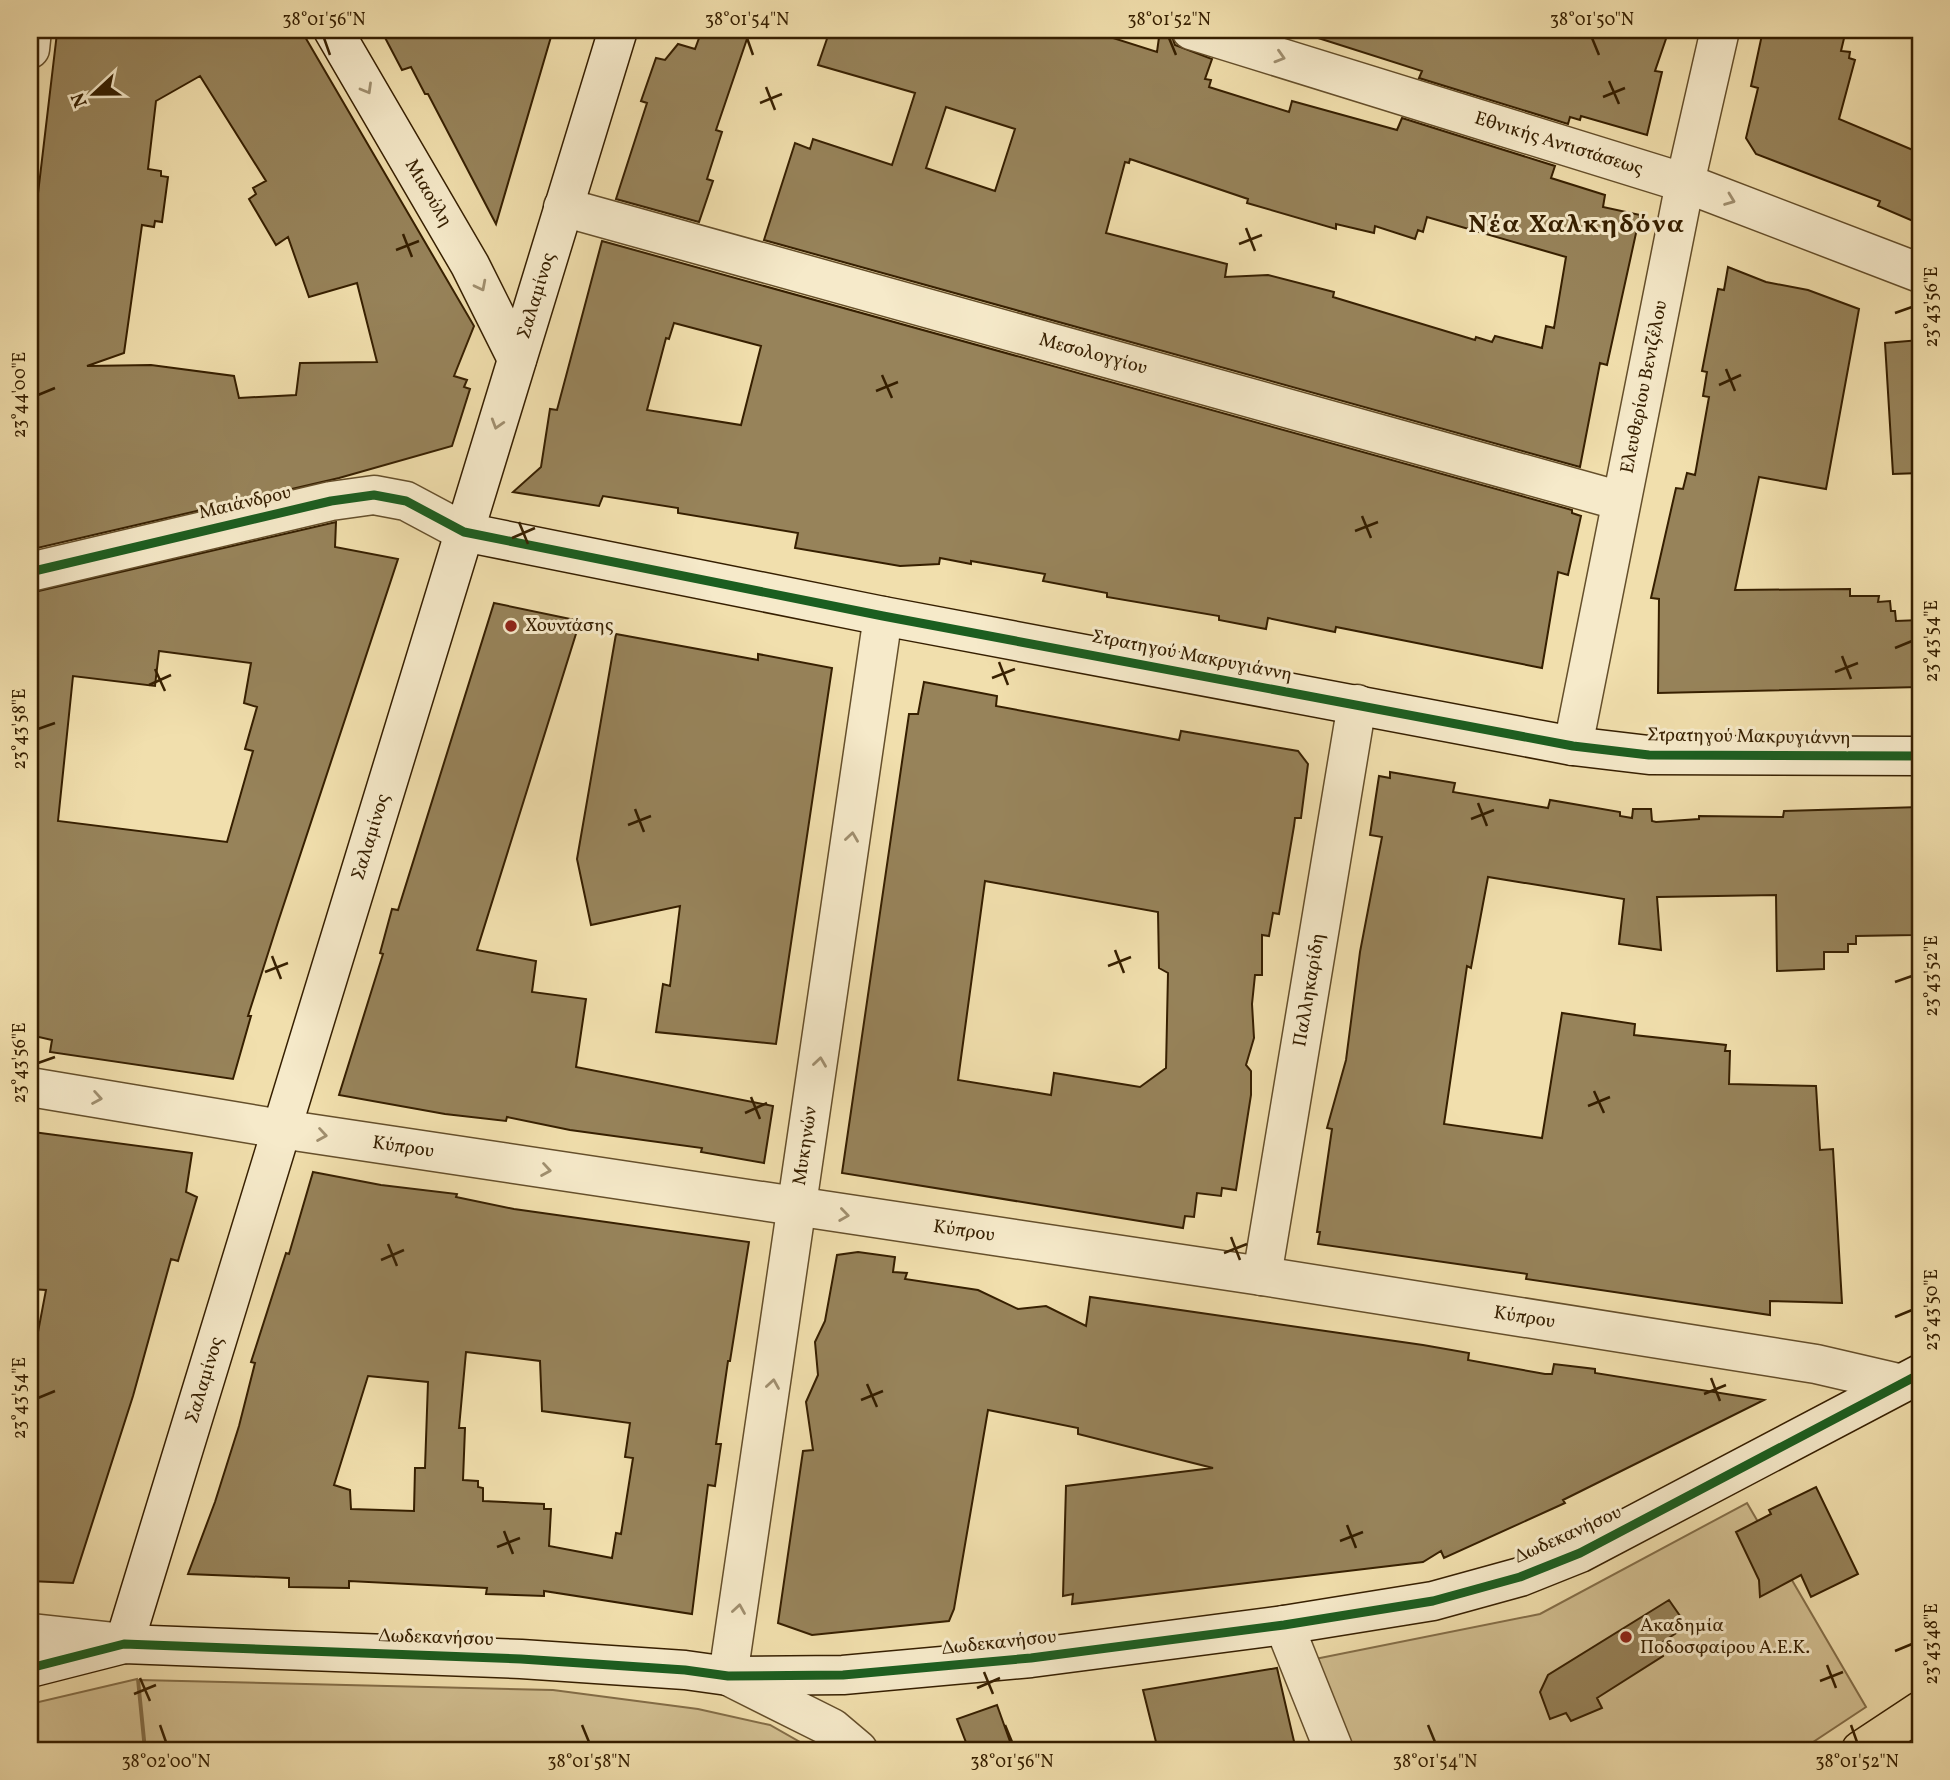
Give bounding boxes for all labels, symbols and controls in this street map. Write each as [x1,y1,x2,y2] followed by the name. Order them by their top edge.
[282,8,366,33] text: 38°01'56"N
[705,8,789,33] text: 38°01'54"N
[1127,8,1211,33] text: 38°01'52"N
[1550,8,1634,33] text: 38°01'50"N
[1273,49,1285,64] one-way arrow
[60,60,130,130] north arrow
[359,81,372,94] one-way arrow
[65,88,95,111] text: N
[1471,106,1646,182] street label: Εθνικής Αντιστάσεως
[398,154,458,232] street label: Μιαούλη
[1723,192,1735,206] one-way arrow
[1468,207,1686,243] district label: Νέα Χαλκηδόνα
[511,249,562,342] street label: Σαλαμίνος
[1920,266,1945,348] text: 23°43'56"E
[472,279,486,291] one-way arrow
[1614,298,1674,476] street label: Ελευθερίου Βενιζέλου
[1036,327,1150,382] street label: Μεσολογγίου
[8,352,33,438] text: 23°44'00"E
[491,418,506,430] one-way arrow
[196,480,294,526] street label: Μαιάνδρου
[1920,600,1945,682] text: 23°43'54"E
[525,613,614,639] place label: Χουντάσης
[503,618,519,634] marker: Χουντάσης
[1089,624,1295,688] street label: Στρατηγού Μακρυγιάννη
[8,688,33,770] text: 23°43'58"E
[1647,722,1851,752] street label: Στρατηγού Μακρυγιάννη
[346,791,396,883] street label: Σαλαμίνος
[844,831,859,843] one-way arrow
[1287,931,1332,1049] street label: Παλληκαρίδη
[1920,935,1945,1017] text: 23°43'52"E
[8,1022,33,1104] text: 23°43'56"E
[812,1056,827,1068] one-way arrow
[91,1090,103,1105] one-way arrow
[787,1105,824,1187] street label: Μυκηνών
[316,1128,327,1143] one-way arrow
[371,1130,436,1165] street label: Κύπρου
[540,1162,552,1177] one-way arrow
[838,1208,850,1223] one-way arrow
[931,1214,996,1249] street label: Κύπρου
[1920,1269,1945,1351] text: 23°43'50"E
[1492,1300,1557,1335] street label: Κύπρου
[179,1334,230,1427] street label: Σαλαμίνος
[8,1357,33,1439] text: 23°43'54"E
[765,1378,780,1390] one-way arrow
[1510,1500,1626,1570] street label: Δωδεκανήσου
[731,1603,746,1615] one-way arrow
[1920,1603,1945,1685] text: 23°43'48"E
[1640,1613,1810,1661] place label: Ακαδημία Ποδοσφαίρου Α.Ε.Κ.
[378,1623,494,1653] street label: Δωδεκανήσου
[940,1624,1058,1662] street label: Δωδεκανήσου
[1618,1629,1634,1645] marker: Ακαδημία Ποδοσφαίρου Α.Ε.Κ.
[121,1750,211,1775] text: 38°02'00"N
[547,1750,631,1775] text: 38°01'58"N
[970,1750,1054,1775] text: 38°01'56"N
[1393,1750,1477,1775] text: 38°01'54"N
[1815,1750,1899,1775] text: 38°01'52"N

